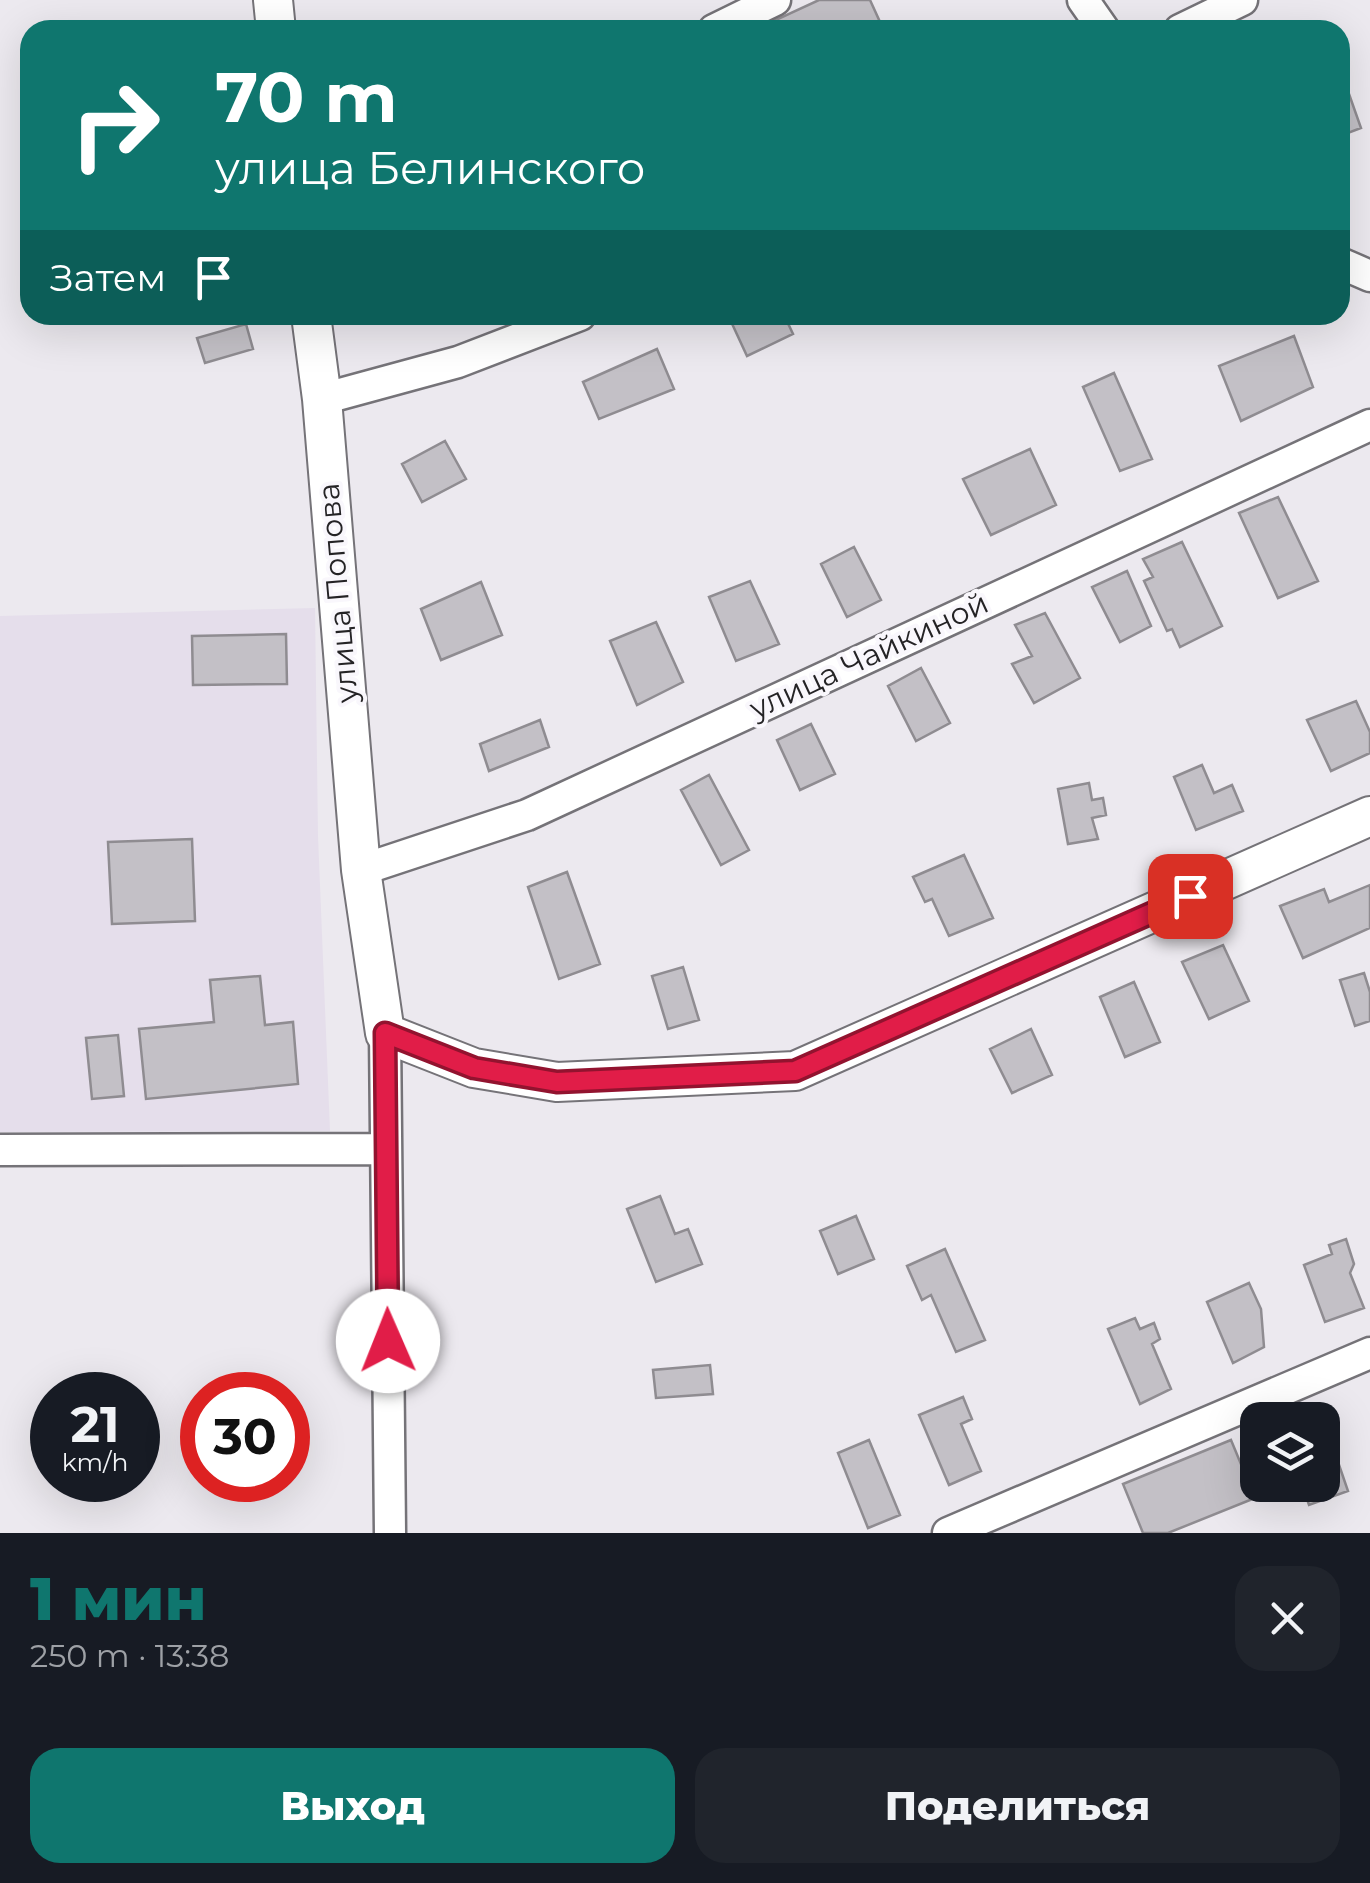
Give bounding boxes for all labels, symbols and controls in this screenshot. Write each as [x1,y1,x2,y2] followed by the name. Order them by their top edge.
[215,54,398,140] text: 70 m
[50,60,180,190] icon: right
[215,140,645,195] text: улица Белинского
[186,250,241,305] icon: arrive
[50,254,166,301] text: Затем
[309,482,366,705] street label: улица Попова
[743,584,994,727] street label: улица Чайкиной
[1148,854,1233,939] pin
[1163,869,1218,924] icon: arrive
[336,1289,440,1393] position arrow
[180,1372,310,1502] speed limit sign: 30
[70,1394,120,1455] text: 21
[1240,1402,1340,1502] map controls
[1240,1402,1340,1502] button: layers
[62,1447,128,1477] text: km/h
[30,1562,207,1635] text: 1 мин
[1235,1566,1340,1671] button: close
[30,1636,230,1675] text: 250 m · 13:38
[30,1748,675,1863] button: Выход
[695,1748,1340,1863] button: Поделиться

